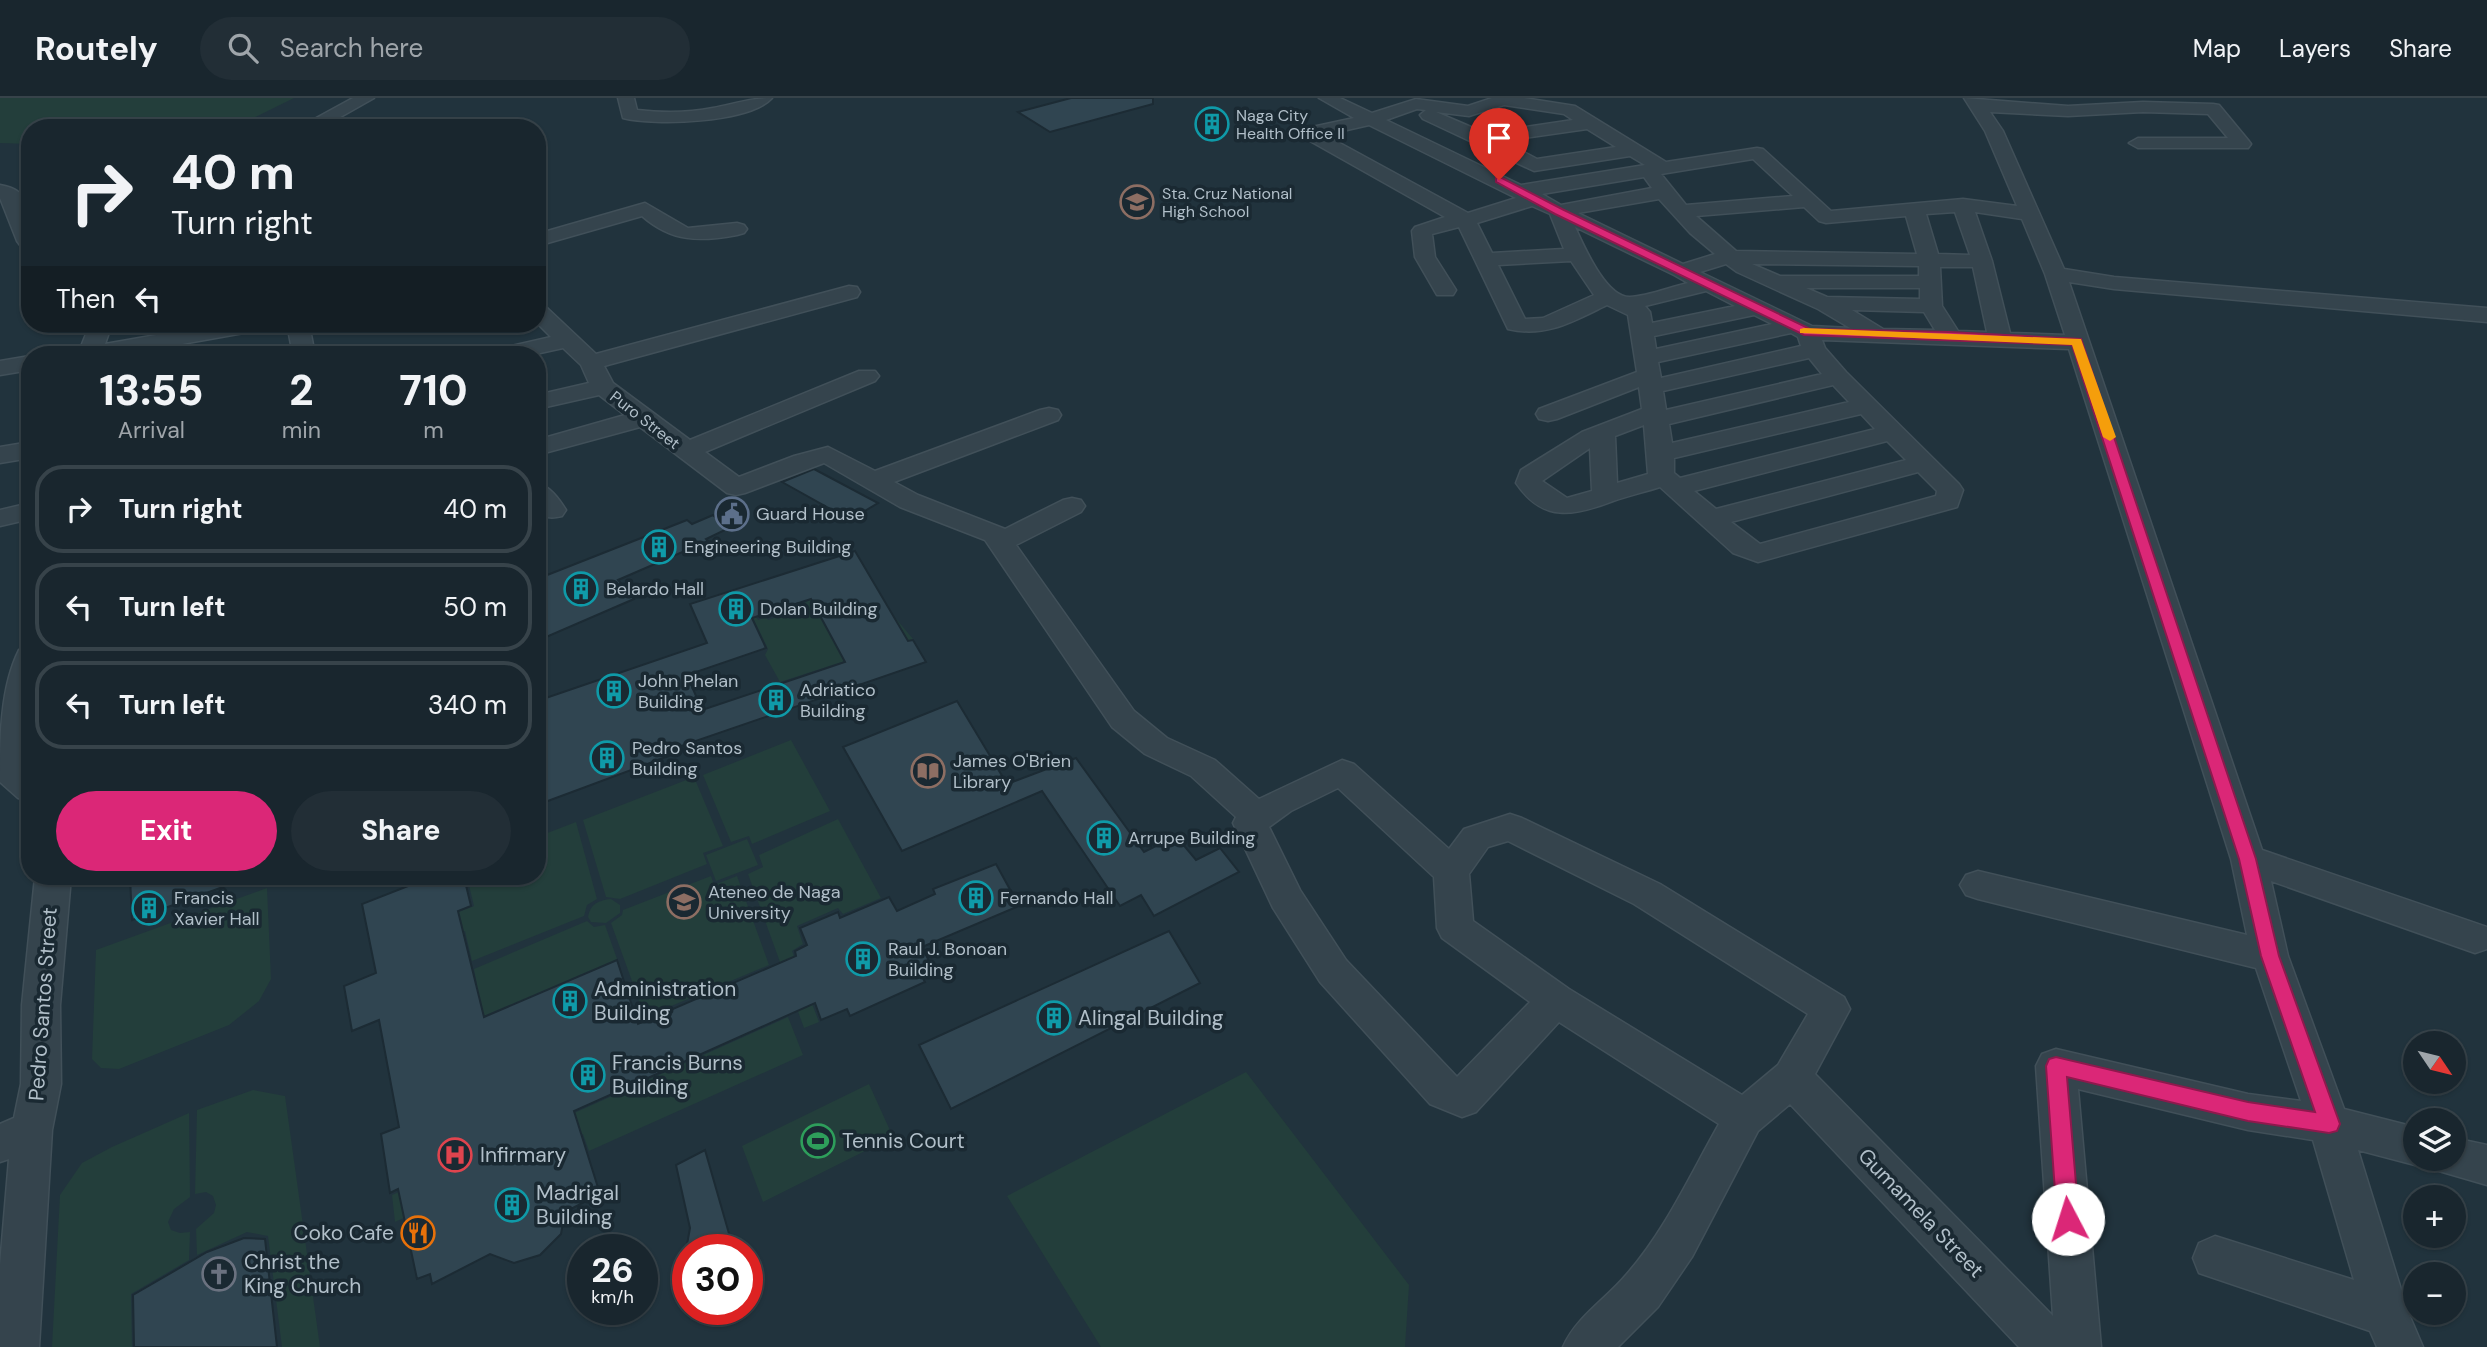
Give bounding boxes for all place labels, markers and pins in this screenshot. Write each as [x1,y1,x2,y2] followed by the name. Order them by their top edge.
[1193,105,1231,143] building icon: Naga City Health Office II
[1236,105,1345,144] place label: Naga City Health Office II
[1469,108,1529,180] pin
[1118,183,1156,221] school or university icon: Sta. Cruz National High School
[1162,183,1292,222] place label: Sta. Cruz National High School
[713,495,751,533] public building icon: Guard House
[756,502,865,526] place label: Guard House
[640,528,678,566] building icon: Engineering Building
[684,535,851,559] place label: Engineering Building
[562,570,600,608] building icon: Belardo Hall
[606,577,704,601] place label: Belardo Hall
[717,590,755,628] building icon: Dolan Building
[760,597,877,621] place label: Dolan Building
[638,669,738,714] place label: John Phelan Building
[595,672,633,710] building icon: John Phelan Building
[800,678,876,723] place label: Adriatico Building
[757,681,795,719] building icon: Adriatico Building
[632,736,742,781] place label: Pedro Santos Building
[588,739,626,777] building icon: Pedro Santos Building
[953,749,1071,794] place label: James O'Brien Library
[909,752,947,790] library icon: James O'Brien Library
[1085,819,1123,857] building icon: Arrupe Building
[1128,826,1255,850] place label: Arrupe Building
[957,879,995,917] building icon: Fernando Hall
[708,880,841,925] place label: Ateneo de Naga University
[665,883,703,921] school or university icon: Ateneo de Naga University
[174,886,259,931] place label: Francis Xavier Hall
[1000,886,1113,910] place label: Fernando Hall
[130,889,168,927] building icon: Francis Xavier Hall
[888,937,1007,982] place label: Raul J. Bonoan Building
[844,940,882,978] building icon: Raul J. Bonoan Building
[594,975,736,1027] place label: Administration Building
[551,982,589,1020] building icon: Administration Building
[1035,999,1073,1037] building icon: Alingal Building
[1078,1004,1224,1032] place label: Alingal Building
[612,1049,743,1101] place label: Francis Burns Building
[569,1056,607,1094] building icon: Francis Burns Building
[799,1122,837,1160] sports icon: Tennis Court
[842,1127,965,1155] place label: Tennis Court
[436,1136,474,1174] hospital icon: Infirmary
[480,1141,566,1169] place label: Infirmary
[536,1179,619,1231] place label: Madrigal Building
[493,1186,531,1224] building icon: Madrigal Building
[399,1214,437,1252] restaurant icon: Coko Cafe
[293,1219,394,1247] place label: Coko Cafe
[244,1248,361,1300] place label: Christ the King Church
[200,1255,238,1293] church icon: Christ the King Church

